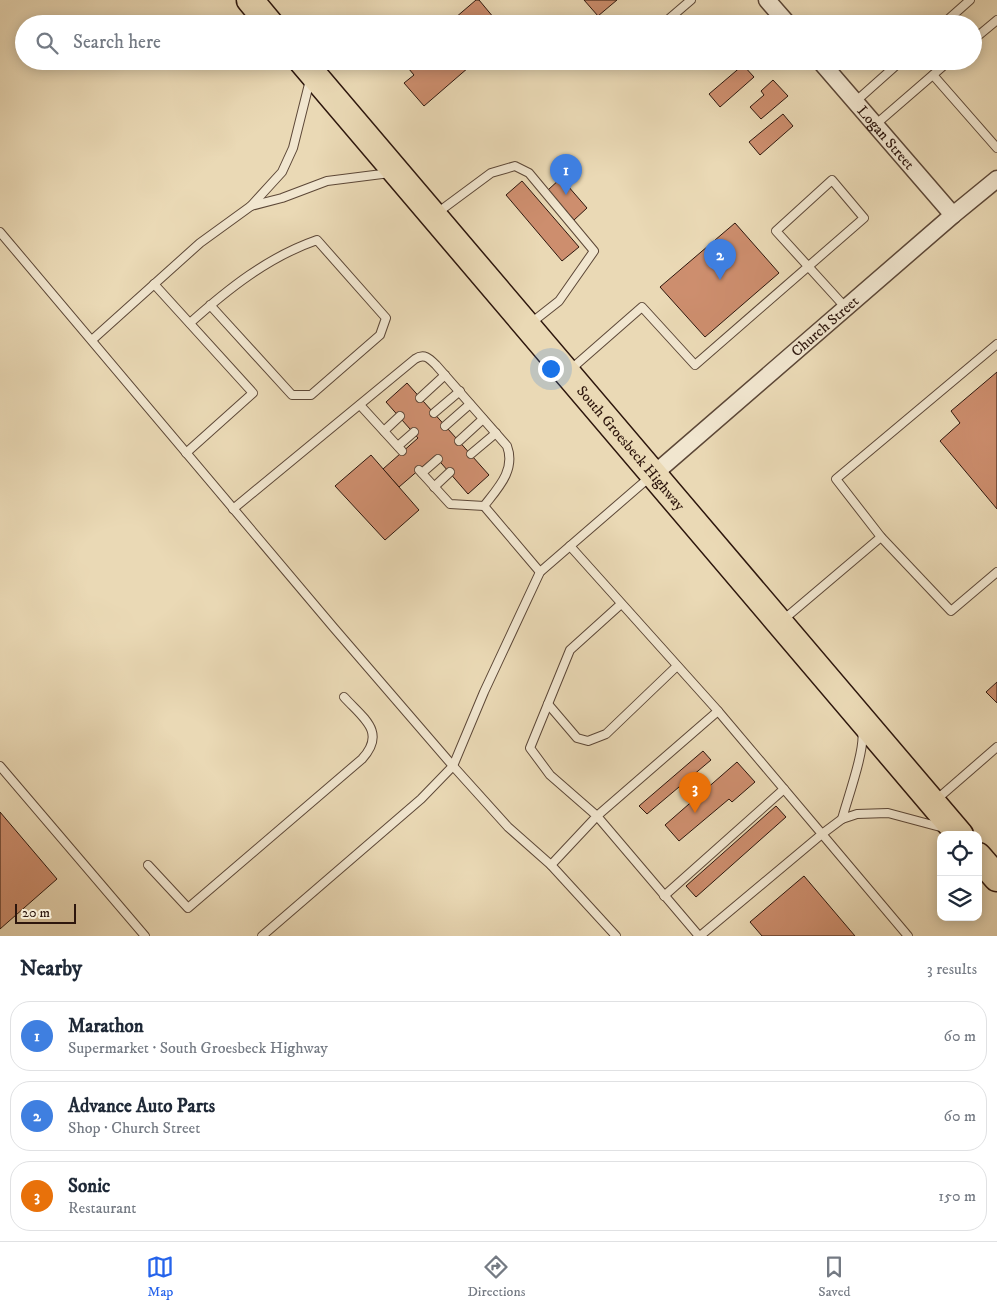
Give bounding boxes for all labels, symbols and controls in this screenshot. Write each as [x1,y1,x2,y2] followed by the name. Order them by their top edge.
[15,15,982,70] search box
[33,29,61,57] icon: search
[73,31,161,54] text: Search here
[853,102,919,174] street label: Logan Street
[550,154,582,195] pin: 1
[704,239,736,280] pin: 2
[787,292,863,361] street label: Church Street
[538,356,564,382] your location
[572,382,690,515] street label: South Groesbeck Highway
[679,772,711,813] pin: 3
[937,831,982,921] map controls
[937,831,982,876] button: locate
[937,876,982,921] button: layers
[15,901,76,924] scale bar
[22,904,50,922] text: 20 m
[20,956,82,982] text: Nearby
[927,959,977,979] text: 3 results
[68,1015,144,1038] text: Marathon
[34,1026,40,1046] text: 1
[944,1026,976,1046] text: 60 m
[68,1038,328,1058] text: Supermarket · South Groesbeck Highway
[68,1095,215,1118] text: Advance Auto Parts
[33,1106,41,1126] text: 2
[944,1106,976,1126] text: 60 m
[68,1118,200,1138] text: Shop · Church Street
[68,1175,110,1198] text: Sonic
[34,1186,40,1206] text: 3
[938,1186,976,1206] text: 150 m
[68,1198,136,1218] text: Restaurant
[146,1253,174,1301] tab: Map
[467,1253,525,1301] tab: Directions
[818,1253,851,1301] tab: Saved

